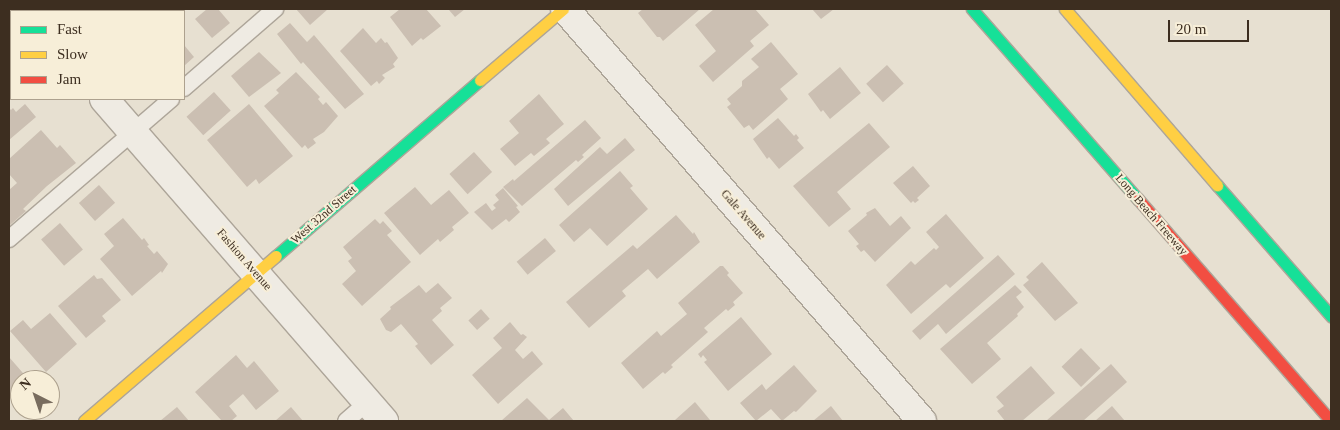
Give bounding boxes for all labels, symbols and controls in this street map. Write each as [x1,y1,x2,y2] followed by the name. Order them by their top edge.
[10,10,185,100] legend
[1170,10,1251,42] scale bar
[57,21,82,37] text: Fast
[1176,21,1206,37] text: 20 m
[57,46,88,62] text: Slow
[57,71,81,87] text: Jam
[1112,172,1190,258] street label: Long Beach Freeway
[288,183,360,247] street label: West 32nd Street
[717,187,769,243] street label: Gale Avenue
[213,226,275,294] street label: Fashion Avenue
[10,370,60,420] north arrow
[17,375,34,393] text: N

